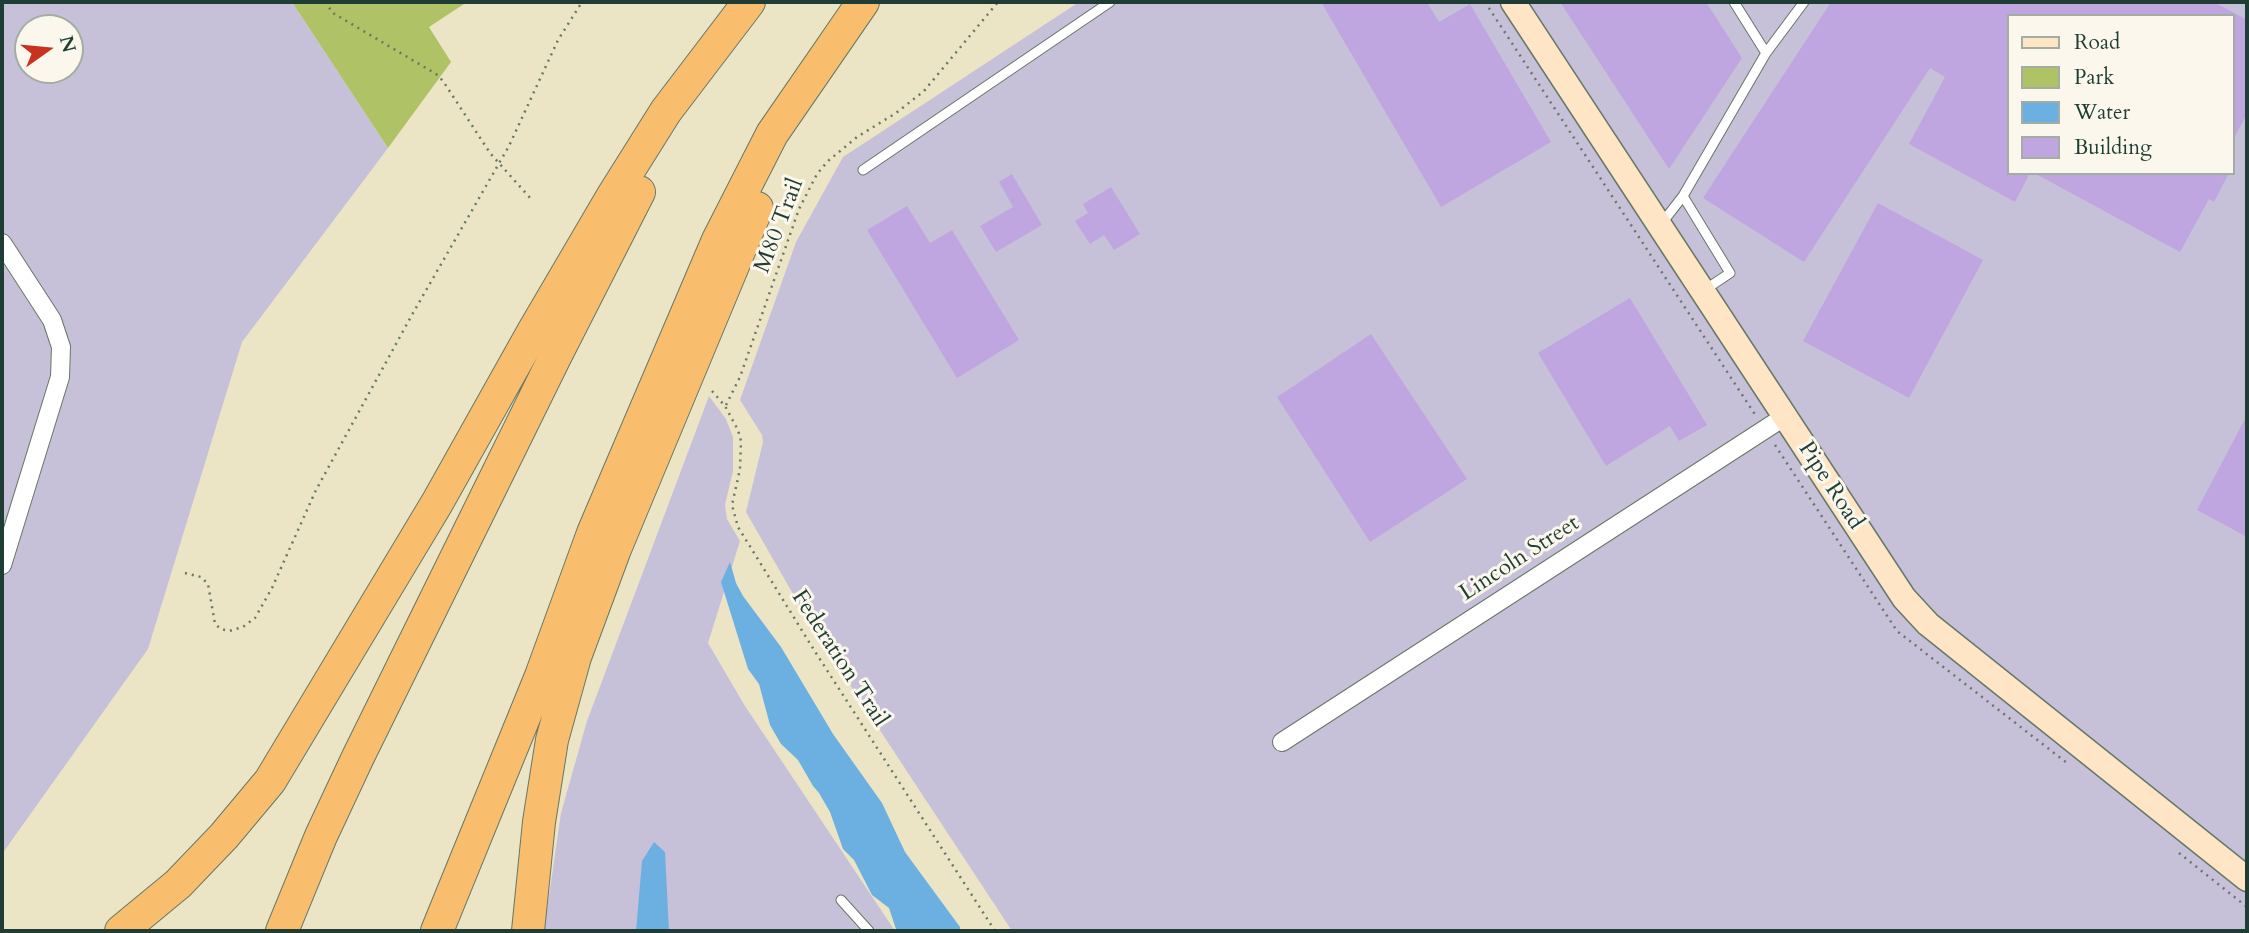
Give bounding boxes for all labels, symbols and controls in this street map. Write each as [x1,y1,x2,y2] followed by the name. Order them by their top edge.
[14,14,84,84] north arrow
[2008,14,2235,175] legend
[2074,28,2120,57] text: Road
[53,33,82,55] text: N
[2074,63,2114,92] text: Park
[2074,98,2130,127] text: Water
[2074,133,2152,162] text: Building
[749,175,811,277] street label: M80 Trail
[1791,437,1869,535] street label: Pipe Road
[1455,510,1585,608] street label: Lincoln Street
[785,585,893,733] street label: Federation Trail

